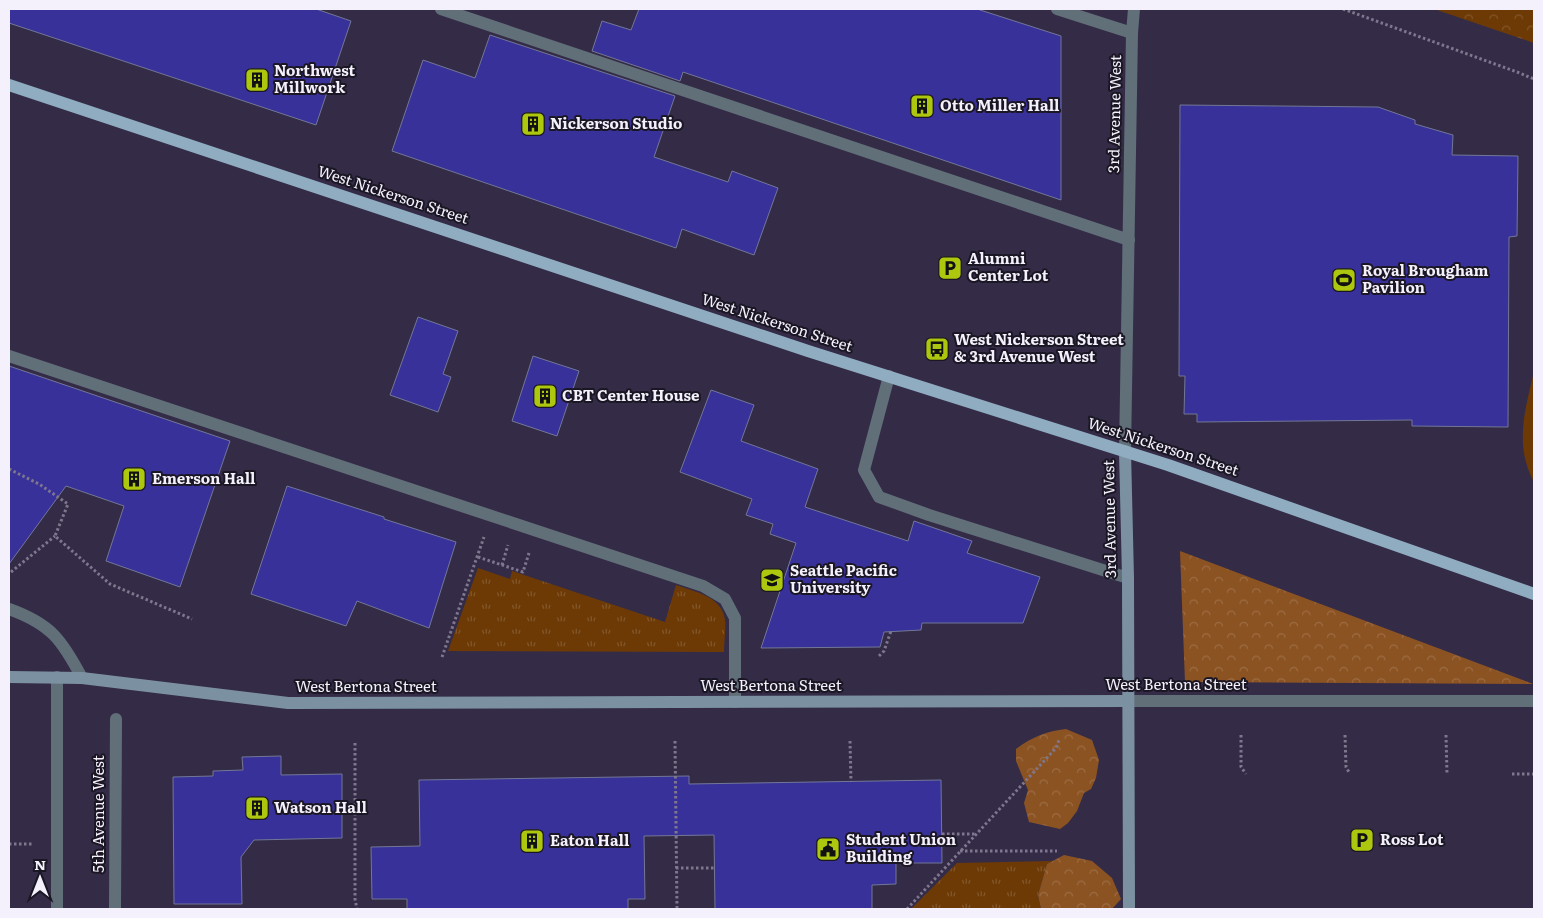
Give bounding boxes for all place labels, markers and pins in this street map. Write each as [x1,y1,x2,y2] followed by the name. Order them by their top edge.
[274,58,356,98] place label: Northwest Millwork
[244,67,270,93] building icon: Northwest Millwork
[909,93,935,119] building icon: Otto Miller Hall
[940,93,1060,116] place label: Otto Miller Hall
[520,111,546,137] building icon: Nickerson Studio
[550,111,682,134] place label: Nickerson Studio
[968,246,1049,286] place label: Alumni Center Lot
[937,255,963,281] parking icon: Alumni Center Lot
[1362,258,1488,298] place label: Royal Brougham Pavilion
[1331,267,1357,293] sports icon: Royal Brougham Pavilion
[954,327,1124,367] place label: West Nickerson Street & 3rd Avenue West
[924,336,950,362] bus stop icon: West Nickerson Street & 3rd Avenue West
[532,383,558,409] building icon: CBT Center House
[562,383,700,406] place label: CBT Center House
[121,466,147,492] building icon: Emerson Hall
[152,466,256,489] place label: Emerson Hall
[790,558,897,598] place label: Seattle Pacific University
[759,567,785,593] school or university icon: Seattle Pacific University
[244,795,270,821] building icon: Watson Hall
[274,795,367,818] place label: Watson Hall
[846,827,957,867] place label: Student Union Building
[1349,827,1375,853] parking icon: Ross Lot
[1380,827,1444,850] place label: Ross Lot
[519,828,545,854] building icon: Eaton Hall
[550,828,630,851] place label: Eaton Hall
[815,836,841,862] public building icon: Student Union Building

